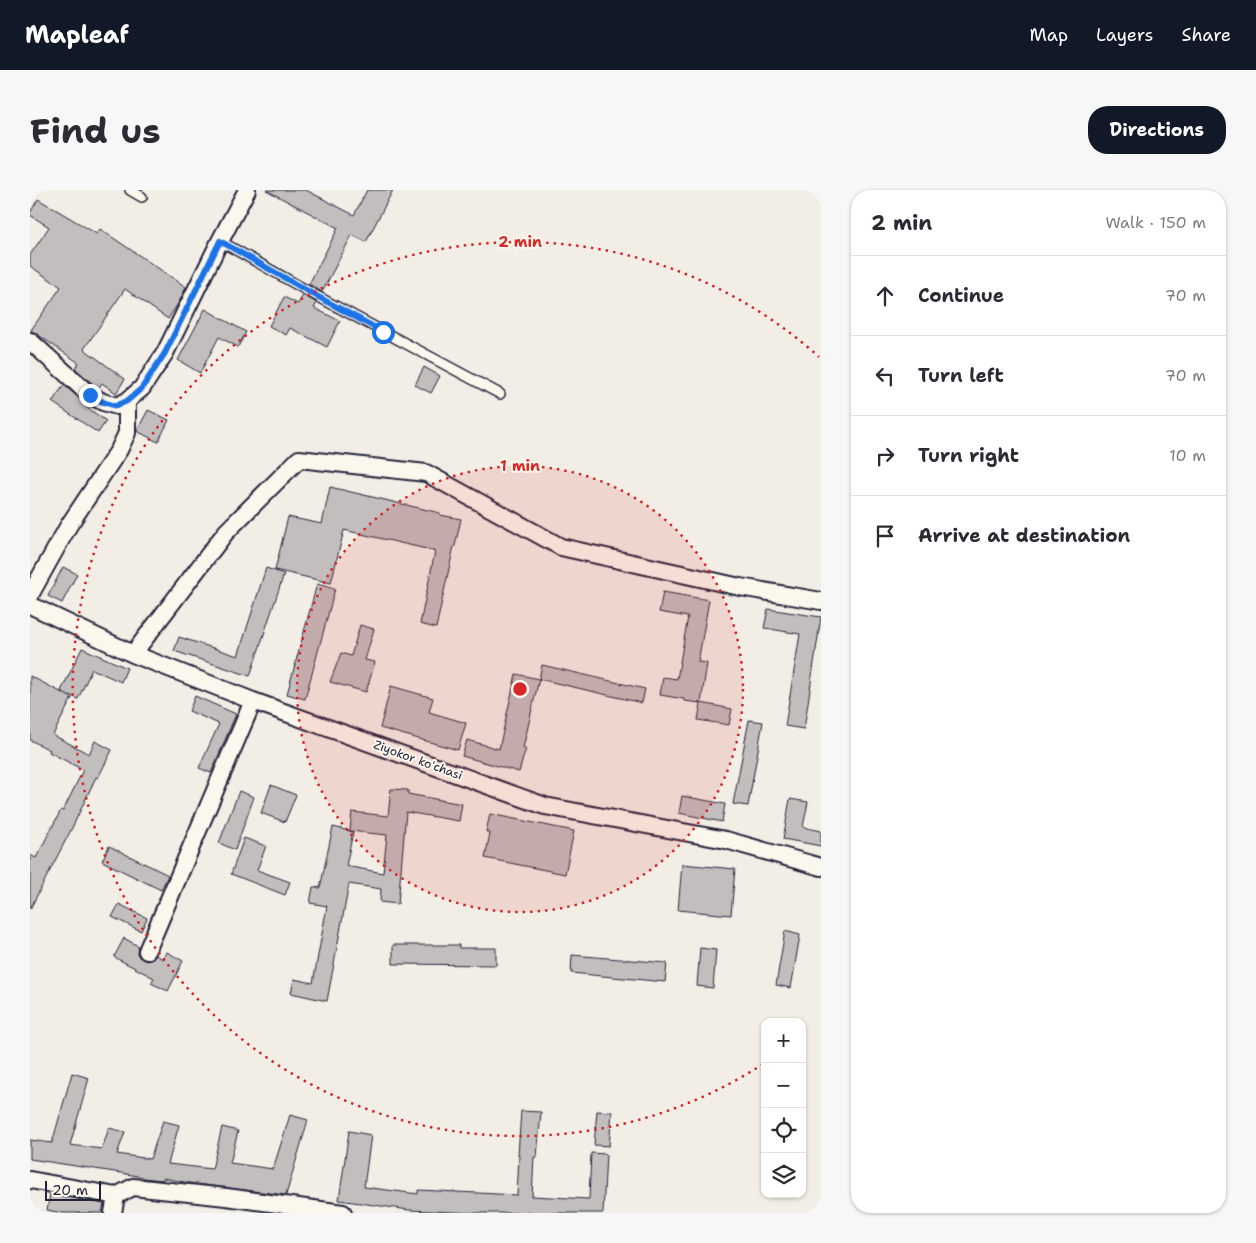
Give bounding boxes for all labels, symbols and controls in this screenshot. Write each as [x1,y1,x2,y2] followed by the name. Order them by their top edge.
[25,19,129,51] text: Mapleaf
[1030,23,1068,47] text: Map
[1096,23,1153,47] text: Layers
[1181,23,1231,47] text: Share
[1088,106,1226,154] button: Directions
[30,107,161,154] text: Find us
[871,209,932,237] text: 2 min
[1105,212,1206,233] text: Walk · 150 m
[498,232,542,252] text: 2 min
[871,282,899,310] icon: ahead
[918,283,1004,308] text: Continue
[1165,285,1206,306] text: 70 m
[372,321,395,344] route start
[871,362,899,390] icon: left
[918,363,1004,388] text: Turn left
[1165,365,1206,386] text: 70 m
[79,384,102,407] route end
[871,442,899,470] icon: right
[918,443,1019,468] text: Turn right
[1169,445,1206,466] text: 10 m
[500,456,540,476] text: 1 min
[871,522,899,550] icon: arrive
[918,523,1130,548] text: Arrive at destination
[511,680,529,698] centre of rings
[371,736,465,784] street label: Ziyokor koʻchasi
[761,1018,806,1198] map controls
[761,1018,806,1063] button: +
[761,1063,806,1108] button: −
[761,1108,806,1153] button: locate
[761,1153,806,1198] button: layers
[45,1178,101,1201] scale bar
[52,1181,88,1199] text: 20 m

